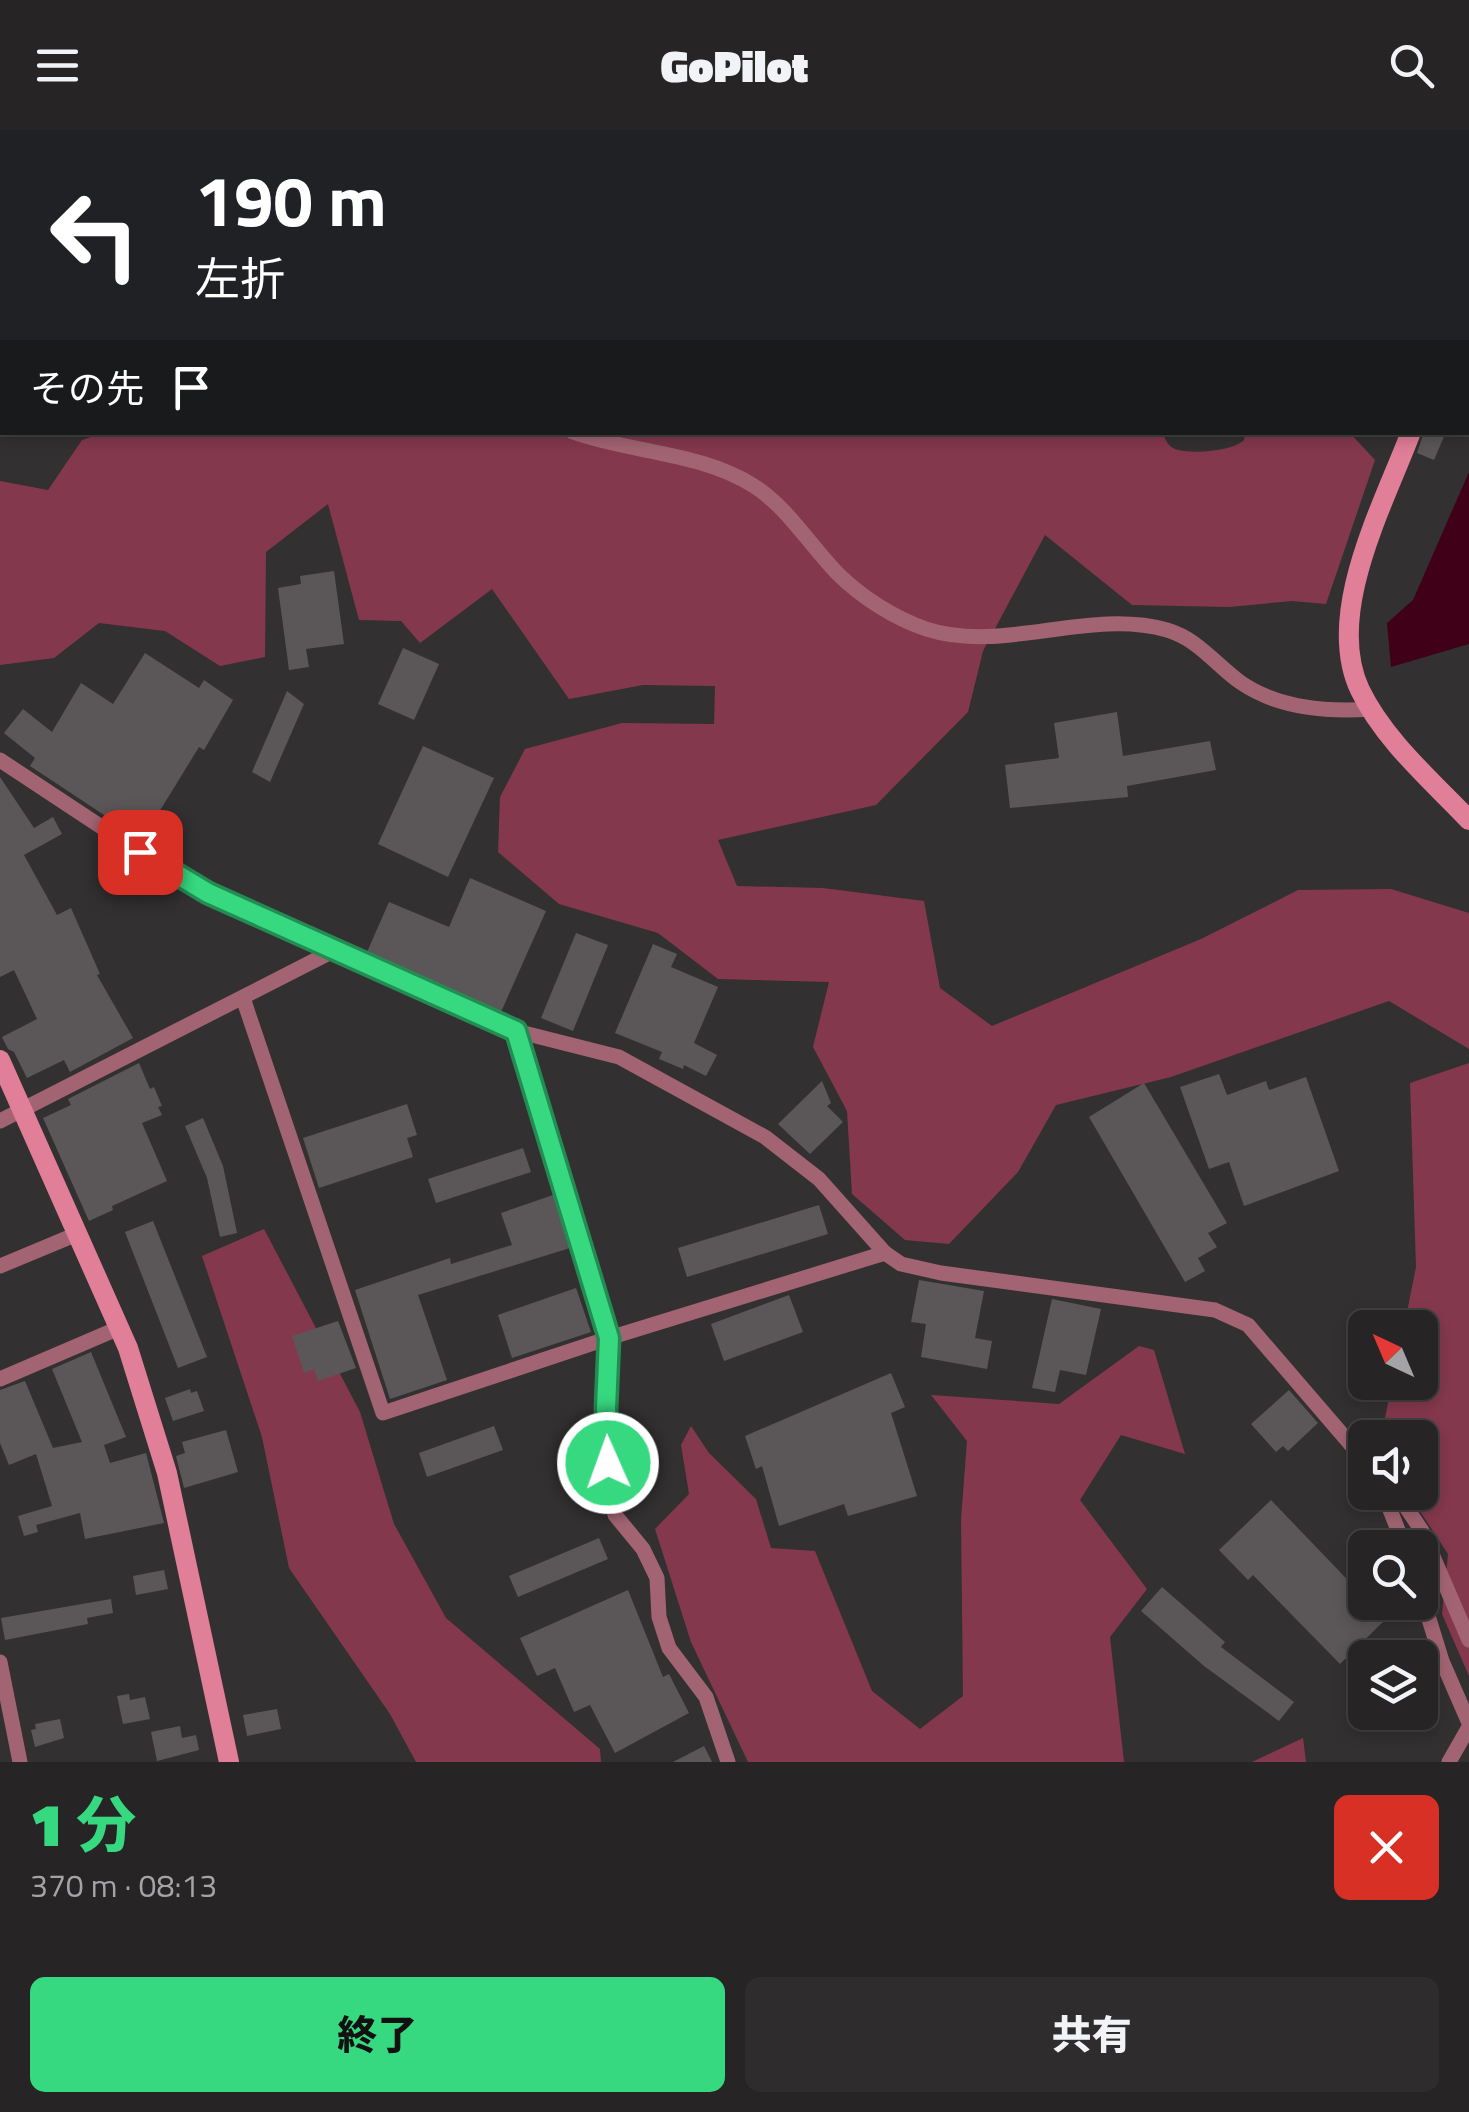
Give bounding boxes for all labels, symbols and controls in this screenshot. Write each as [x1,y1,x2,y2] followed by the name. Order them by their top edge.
[660,31,809,99] text: GoPilot
[30,38,85,93] icon: menu
[1384,38,1439,93] icon: search
[195,147,387,253] text: 190 m
[30,170,160,300] icon: left
[195,244,285,312] text: 左折
[30,359,144,417] text: その先
[164,360,219,415] icon: arrive
[98,810,183,895] pin
[113,825,168,880] icon: arrive
[1348,1310,1438,1400] north arrow
[1348,1310,1438,1730] map controls
[556,1411,660,1515] position arrow
[1348,1420,1438,1510] button: sound
[1348,1530,1438,1620] button: search
[1348,1640,1438,1730] button: layers
[30,1778,136,1869] text: 1 分
[1334,1795,1439,1900] button: close
[30,1861,217,1909] text: 370 m · 08:13
[30,1977,725,2092] button: 終了
[745,1977,1439,2092] button: 共有

